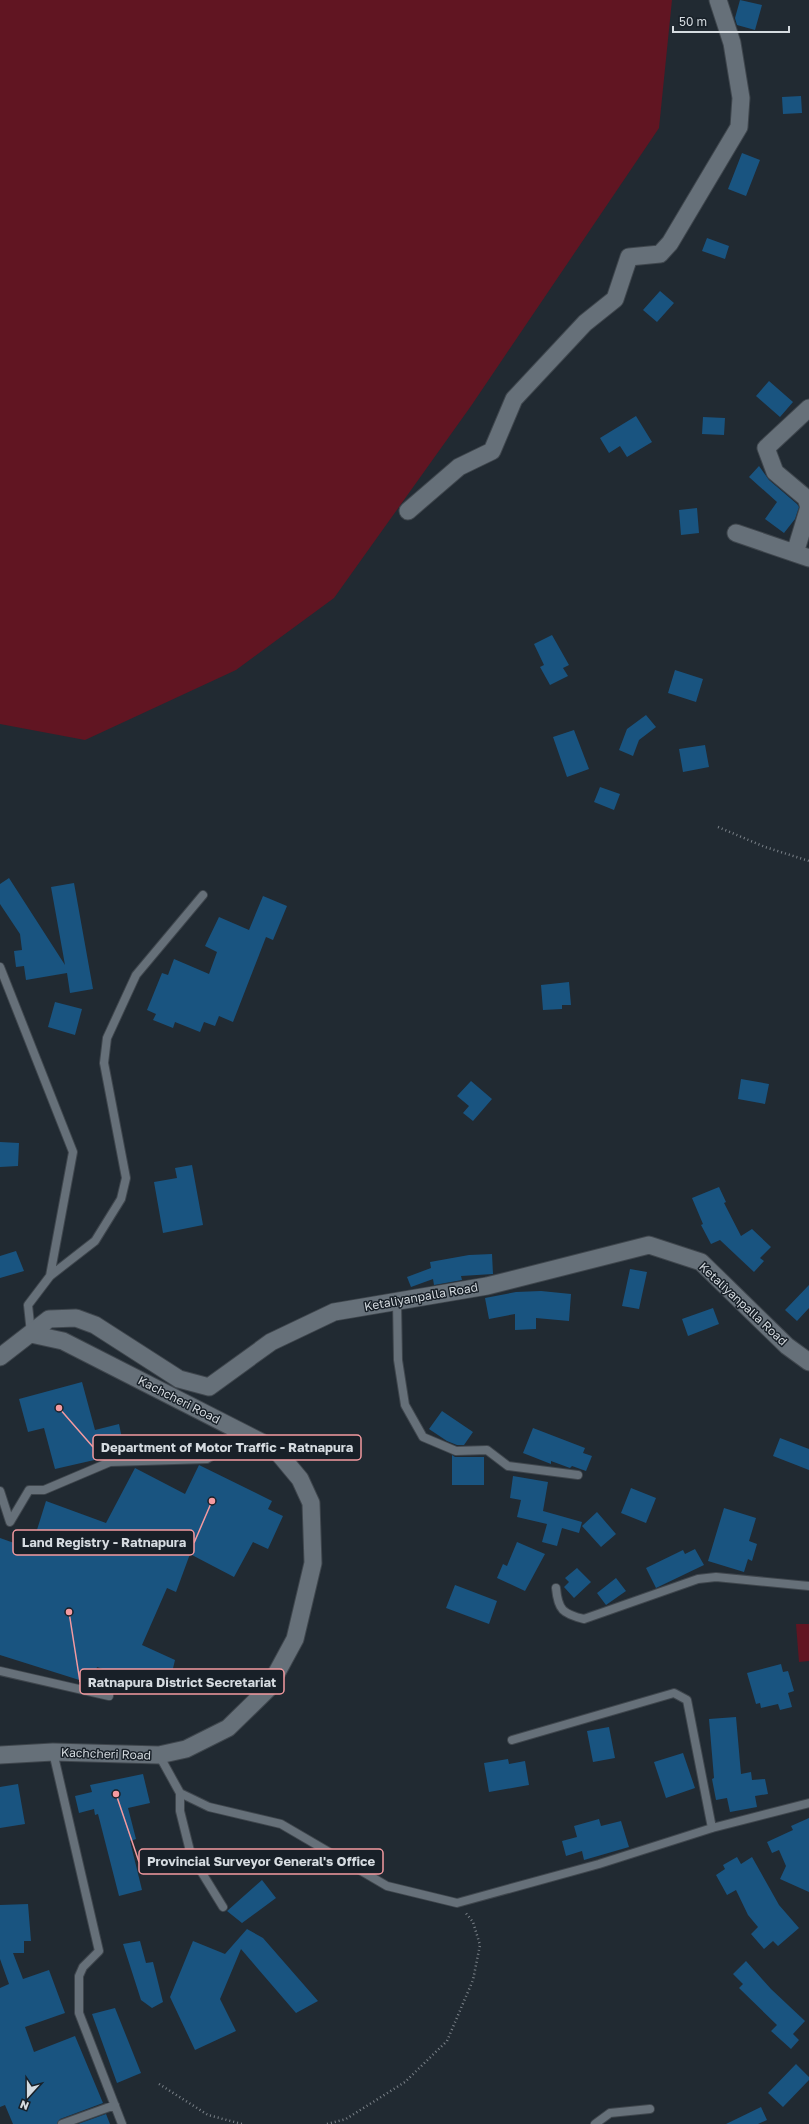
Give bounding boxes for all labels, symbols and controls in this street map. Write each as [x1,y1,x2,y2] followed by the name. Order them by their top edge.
[673,8,789,34] scale bar
[679,14,707,29] text: 50 m
[696,1259,791,1348] street label: Ketaliyanpalla Road
[363,1279,479,1314] street label: Ketaliyanpalla Road
[136,1372,223,1427] street label: Kachcheri Road
[93,1435,361,1460] callout: Department of Motor Traffic - Ratnapura
[101,1439,354,1455] text: Department of Motor Traffic - Ratnapura
[13,1530,194,1555] callout: Land Registry - Ratnapura
[22,1534,187,1550] text: Land Registry - Ratnapura
[80,1669,284,1694] callout: Ratnapura District Secretariat
[88,1674,276,1690] text: Ratnapura District Secretariat
[61,1744,151,1763] street label: Kachcheri Road
[139,1849,383,1874] callout: Provincial Surveyor General's Office
[147,1853,375,1869] text: Provincial Surveyor General's Office
[8,2076,48,2116] north arrow
[18,2098,30,2113] text: N

